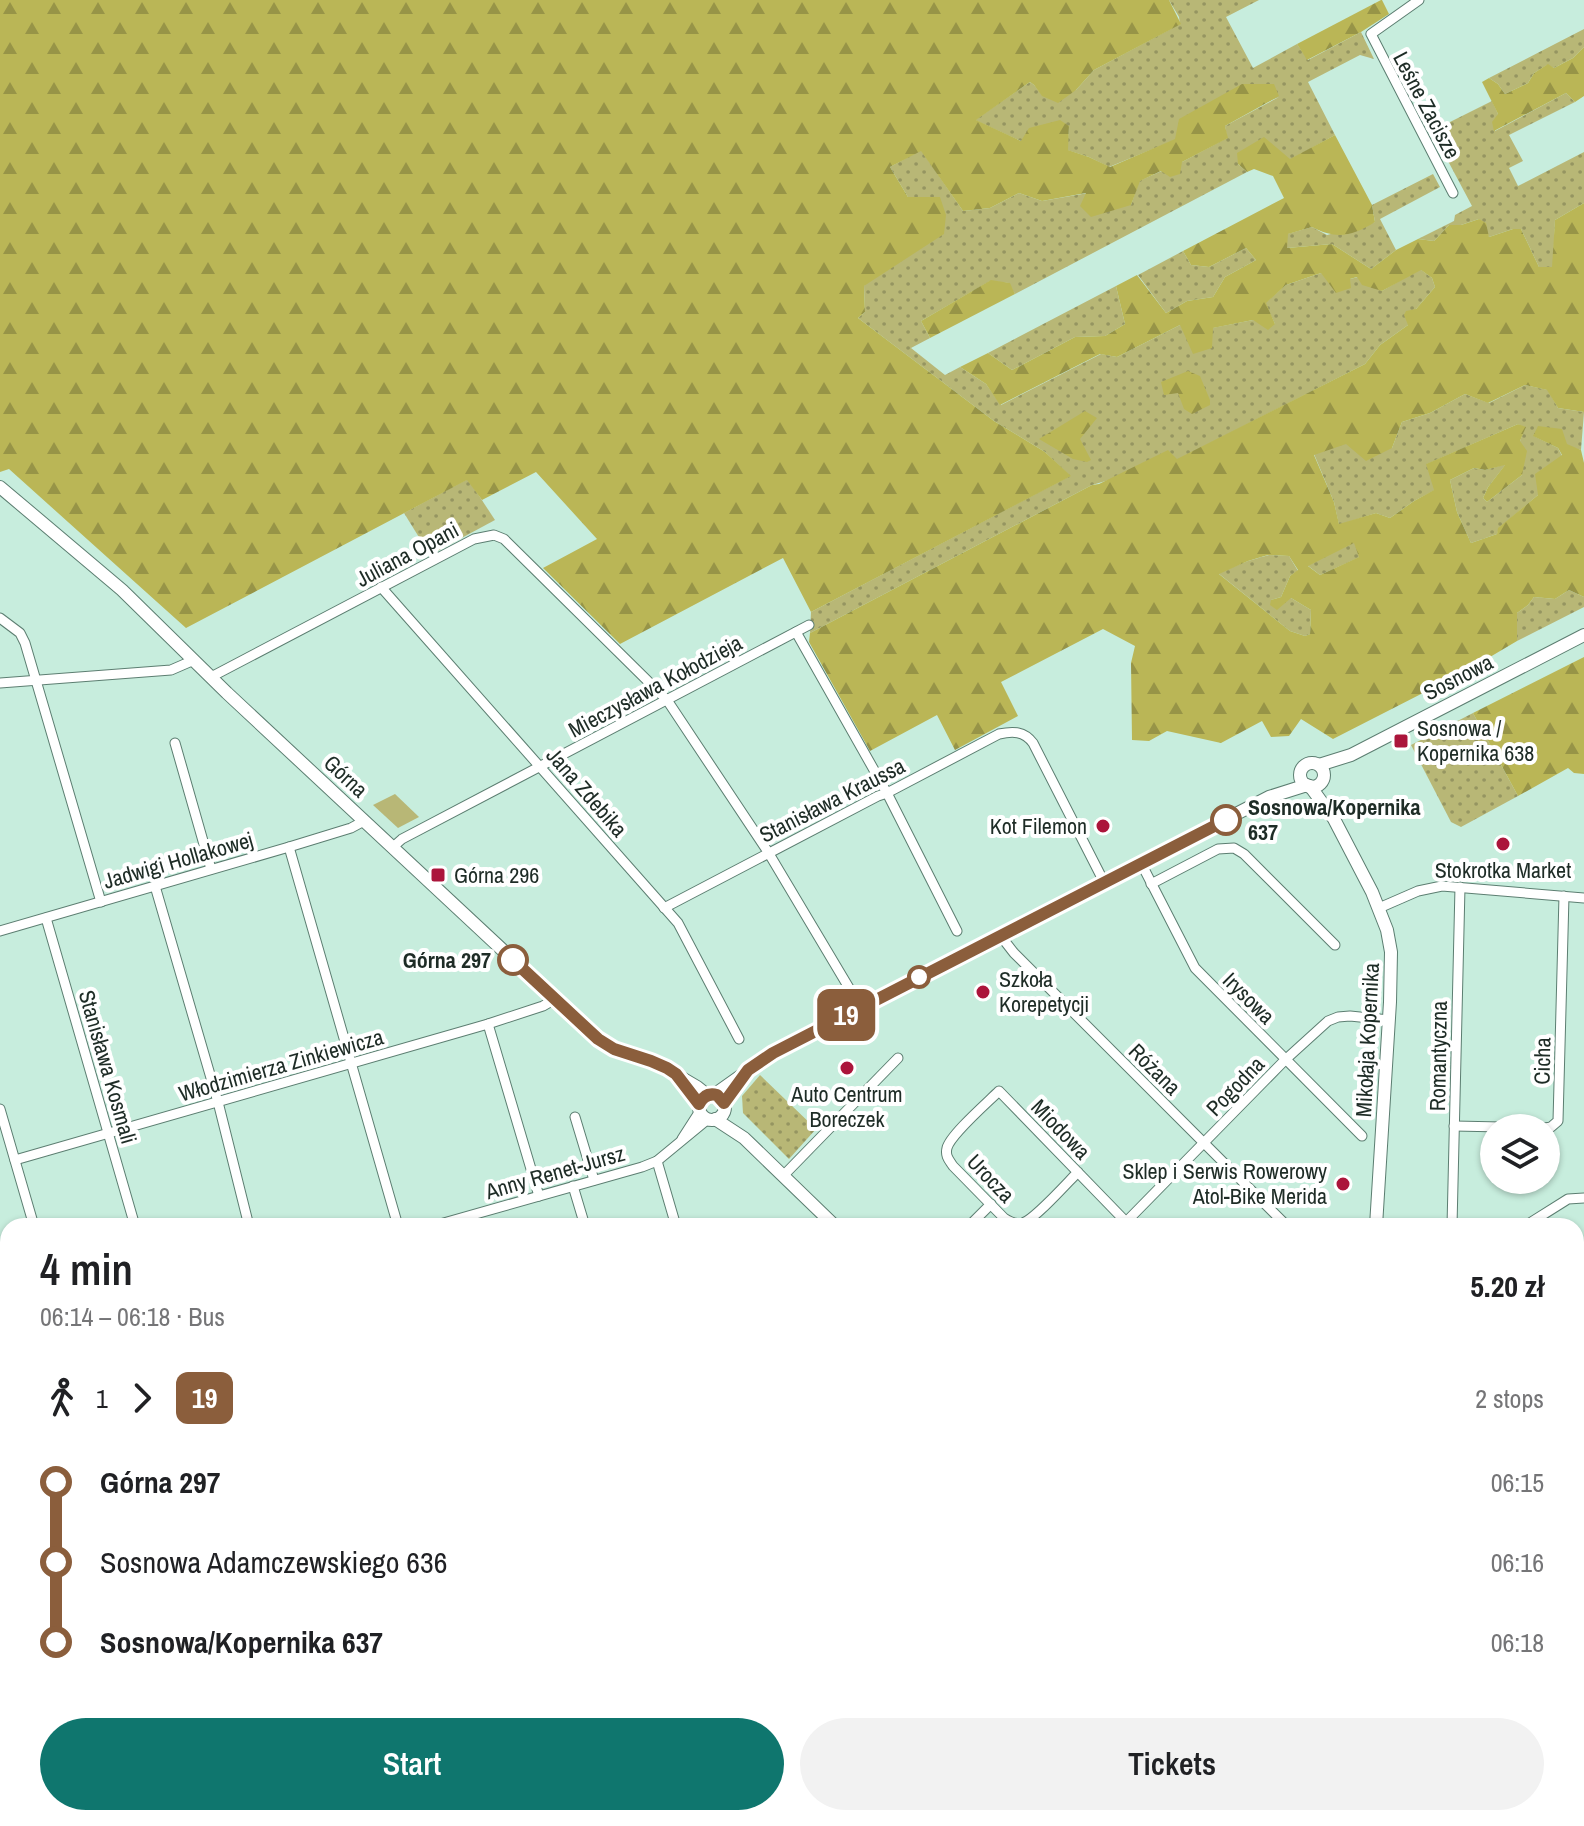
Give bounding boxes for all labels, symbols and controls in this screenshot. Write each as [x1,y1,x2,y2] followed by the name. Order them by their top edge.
[1386,46,1468,164] street label: Leśne Zacisze
[350,514,464,594] street label: Juliana Opani
[563,628,747,744] street label: Mieczysława Kołodzieja
[1418,647,1498,707] street label: Sosnowa
[1417,713,1534,768] place label: Sosnowa / Kopernika 638
[1392,732,1410,750] marker: Sosnowa / Kopernika 638
[540,741,634,843] street label: Jana Zdebika
[317,748,375,804] street label: Górna
[754,750,910,850] street label: Stanisława Kraussa
[1248,792,1420,847] place label: Sosnowa/Kopernika 637
[1211,805,1241,835] marker: Sosnowa/Kopernika 637
[990,811,1087,841] place label: Kot Filemon
[1094,817,1112,835] marker: Kot Filemon
[100,824,256,896] street label: Jadwigi Hollakowej
[1494,835,1512,853] marker: Stokrotka Market
[1435,855,1571,885] place label: Stokrotka Market
[454,860,539,890] place label: Górna 296
[429,866,447,884] marker: Górna 296
[403,945,491,975] place label: Górna 297
[498,945,528,975] marker: Górna 297
[1348,962,1386,1118] street label: Mikołaja Kopernika
[999,964,1089,1019] place label: Szkoła Korepetycji
[1216,965,1282,1031] street label: Irysowa
[908,966,930,988] unlabelled marker
[974,983,992,1001] marker: Szkoła Korepetycji
[72,987,144,1147] street label: Stanisława Kosmali
[810,989,882,1041] line badge: 19
[833,996,859,1034] text: 19
[1422,1001,1454,1111] street label: Romantyczna
[175,1021,387,1109] street label: Włodzimierza Zinkiewicza
[1122,1036,1188,1102] street label: Różana
[1527,1037,1557,1085] street label: Cicha
[1199,1050,1271,1122] street label: Pogodna
[838,1059,856,1077] marker: Auto Centrum Boreczek
[790,1079,903,1134] place label: Auto Centrum Boreczek
[1025,1092,1097,1166] street label: Miodowa
[1480,1114,1560,1194] map controls
[1480,1114,1560,1194] button: layers
[481,1138,628,1206] street label: Anny Renet-Jursz
[960,1147,1022,1209] street label: Urocza
[1122,1156,1327,1211] place label: Sklep i Serwis Rowerowy Atol-Bike Merida
[1334,1175,1352,1193] marker: Sklep i Serwis Rowerowy Atol-Bike Merida
[40,1239,133,1299] text: 4 min
[1470,1266,1544,1306] text: 5.20 zł
[40,1299,225,1334] text: 06:14 – 06:18 · Bus
[40,1376,84,1420] icon: walk
[120,1376,164,1420] icon: forward
[192,1379,217,1417] text: 19
[96,1381,108,1416] text: 1
[1475,1381,1544,1416] text: 2 stops
[100,1462,220,1502] text: Górna 297
[1491,1465,1544,1500] text: 06:15
[100,1542,447,1582] text: Sosnowa Adamczewskiego 636
[1491,1545,1544,1580] text: 06:16
[100,1622,383,1662] text: Sosnowa/Kopernika 637
[1491,1625,1544,1660] text: 06:18
[40,1718,784,1810] button: Start
[800,1718,1544,1810] button: Tickets

